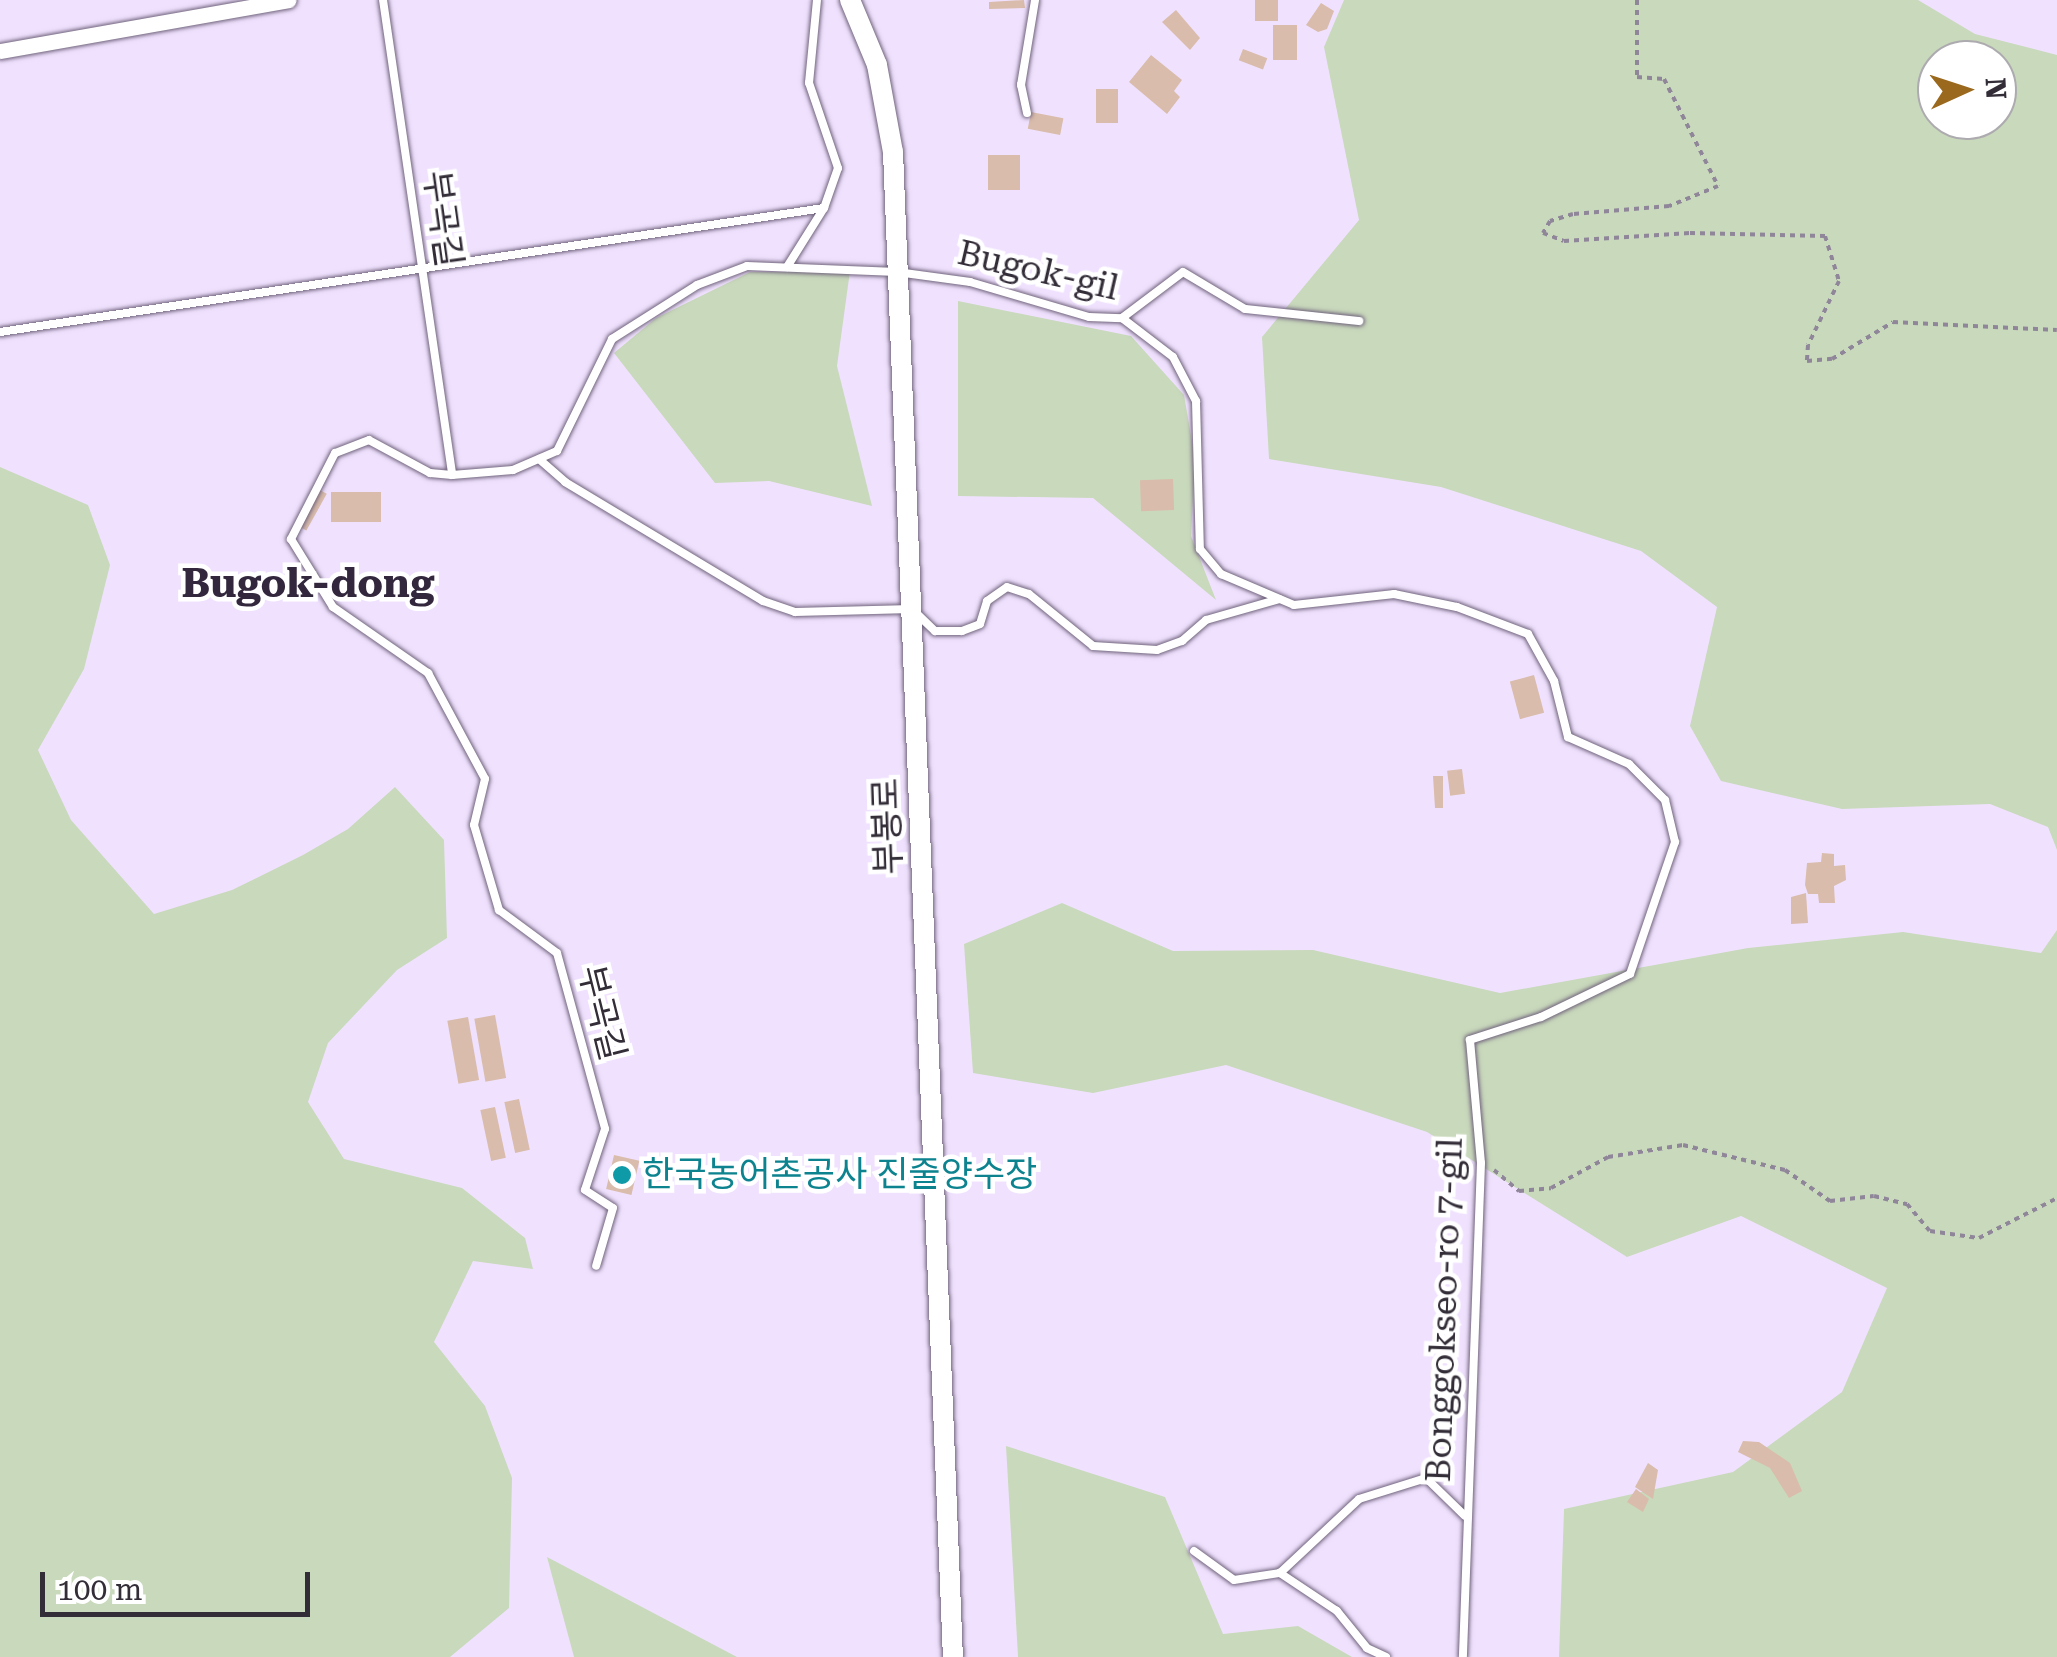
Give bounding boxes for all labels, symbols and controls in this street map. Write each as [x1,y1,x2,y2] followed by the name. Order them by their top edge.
[1917,40,2017,140] north arrow
[1978,77,2013,100] text: N
[414,168,470,270] street label: 부곡길
[954,232,1122,310] street label: Bugok-gil
[181,560,435,608] district label: Bugok-dong
[865,777,911,875] street label: 부봉로
[569,961,633,1065] street label: 부곡길
[1418,1137,1472,1483] street label: Bonggokseo-ro 7-gil
[642,1154,1037,1196] place label: 한국농어촌공사 진줄양수장
[611,1164,633,1186] marker: 한국농어촌공사 진줄양수장
[45,1552,315,1614] scale bar
[57,1572,142,1607] text: 100 m

